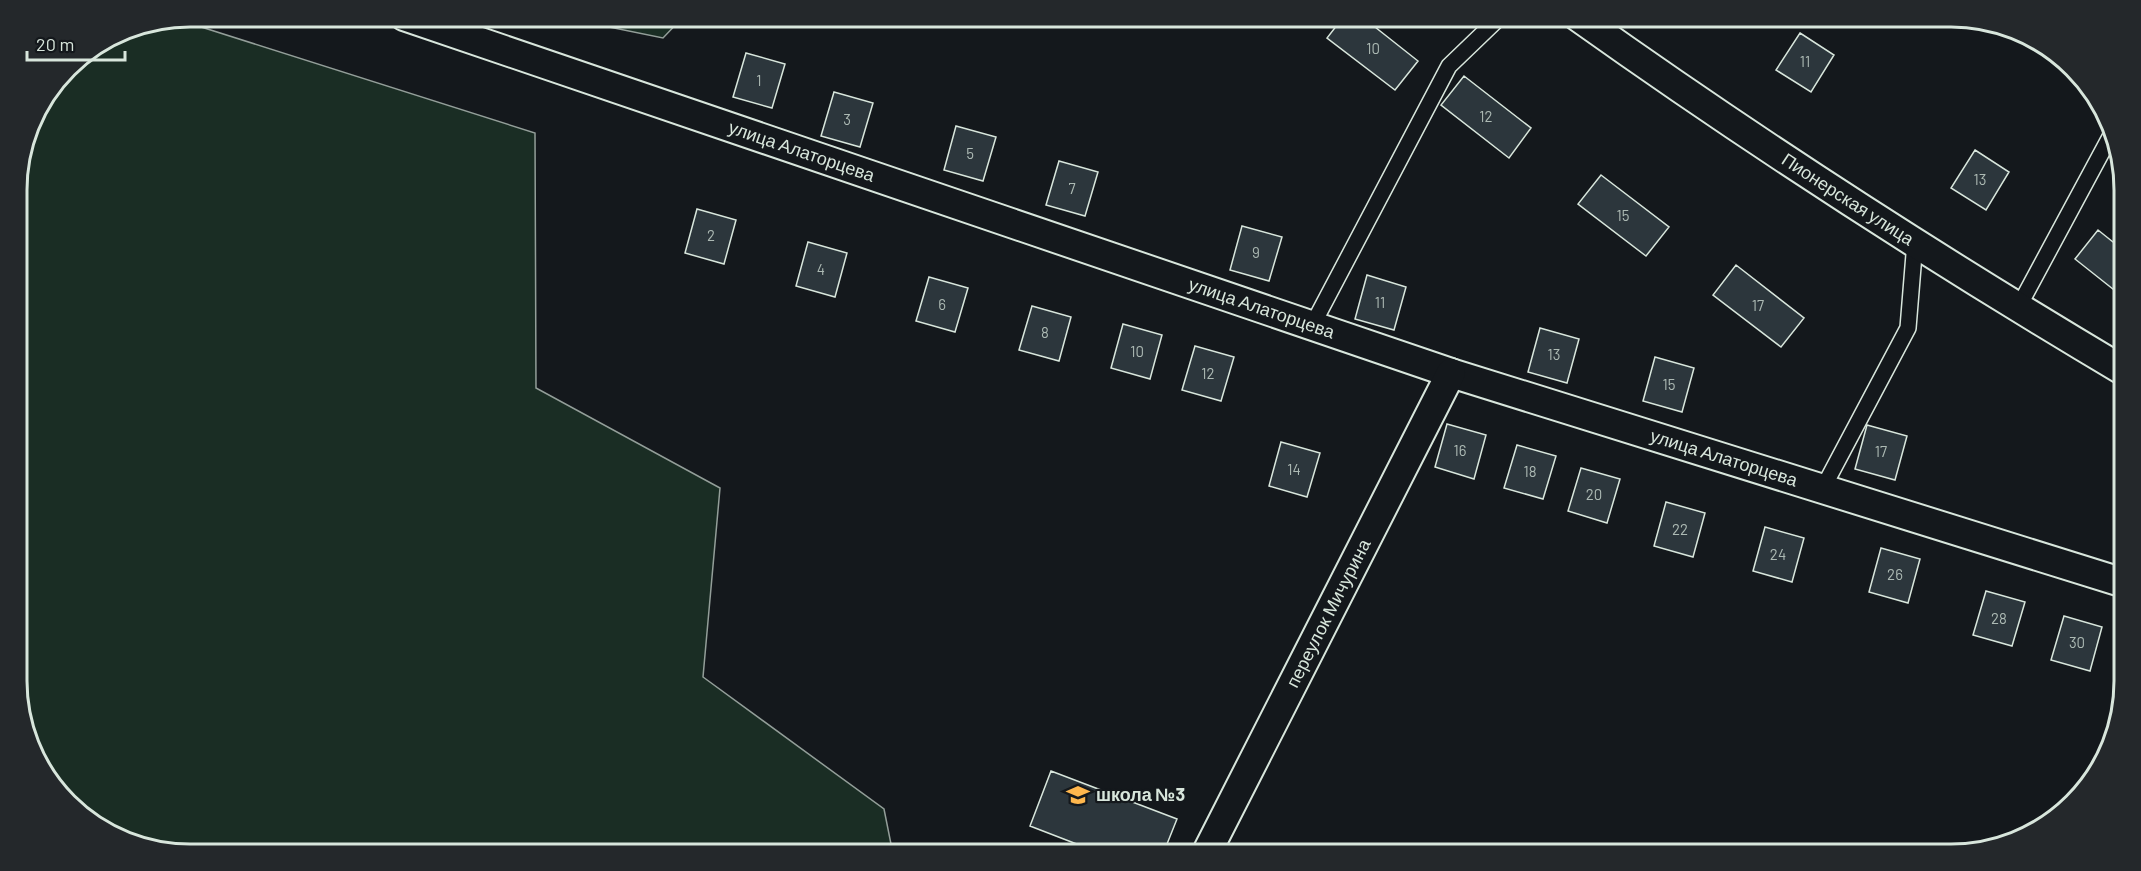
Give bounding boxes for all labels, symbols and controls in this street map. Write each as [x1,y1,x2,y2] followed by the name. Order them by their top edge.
[27,24,124,62] scale bar
[36,33,74,55] text: 20 m
[1366,39,1380,57] house number: 10
[1800,52,1810,70] house number: 11
[756,71,762,89] house number: 1
[1479,107,1493,125] house number: 12
[843,110,851,128] house number: 3
[726,116,879,186] street label: улица Алаторцева
[966,144,974,162] house number: 5
[1778,148,1919,250] street label: Пионерская улица
[1974,170,1986,188] house number: 13
[1068,179,1076,197] house number: 7
[1617,206,1629,224] house number: 15
[707,226,715,244] house number: 2
[1252,243,1260,261] house number: 9
[817,260,825,278] house number: 4
[1186,272,1339,343] street label: улица Алаторцева
[1375,293,1385,311] house number: 11
[938,295,946,313] house number: 6
[1752,296,1764,314] house number: 17
[1041,323,1049,341] house number: 8
[1130,342,1144,360] house number: 10
[1548,345,1560,363] house number: 13
[1201,364,1215,382] house number: 12
[1663,375,1675,393] house number: 15
[1648,424,1801,491] street label: улица Алаторцева
[1454,441,1466,459] house number: 16
[1875,442,1887,460] house number: 17
[1287,460,1301,478] house number: 14
[1523,462,1537,480] house number: 18
[1586,485,1602,503] house number: 20
[1672,520,1688,538] house number: 22
[1281,534,1375,691] street label: переулок Мичурина
[1770,545,1786,563] house number: 24
[1887,565,1903,583] house number: 26
[1991,609,2007,627] house number: 28
[2069,633,2085,651] house number: 30
[1065,782,1091,808] school or university icon: школа №3
[1096,783,1185,805] place label: школа №3

